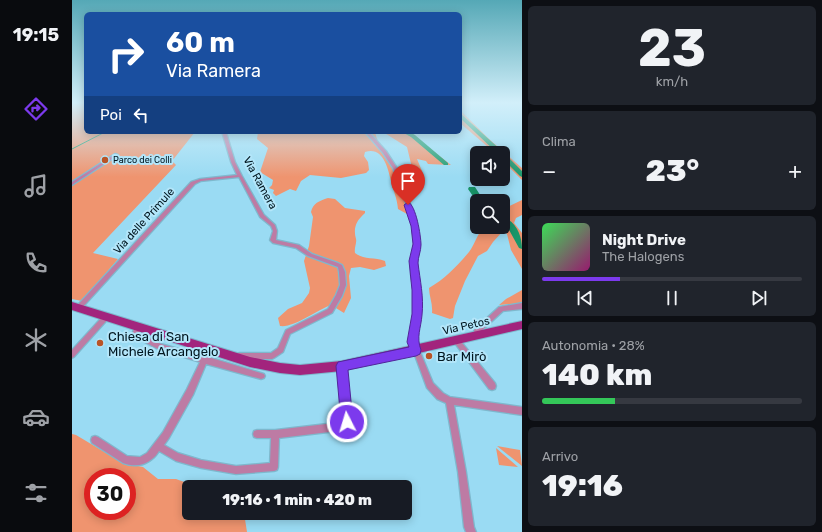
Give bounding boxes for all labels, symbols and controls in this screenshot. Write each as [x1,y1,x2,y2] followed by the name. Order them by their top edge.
[638,17,706,79] text: 23
[13,24,59,46] text: 19:15
[166,26,235,59] text: 60 m
[100,28,152,80] icon: right
[166,60,261,82] text: Via Ramera
[656,74,688,89] text: km/h
[22,95,50,123] icon: directions
[130,104,152,126] icon: left
[100,106,122,124] text: Poi
[542,134,576,149] text: Clima
[470,146,510,234] map controls
[470,146,510,186] button: sound
[646,153,699,189] text: 23°
[240,154,280,212] street label: Via Ramera
[100,155,110,165] marker: Parco dei Colli
[113,155,172,165] place label: Parco dei Colli
[542,158,556,185] text: −
[788,158,802,185] text: +
[391,164,425,205] pin
[397,170,419,192] icon: arrive
[22,172,50,200] icon: music
[111,185,177,257] street label: Via delle Primule
[470,194,510,234] button: search
[602,231,686,249] text: Night Drive
[22,249,50,277] icon: phone
[602,249,684,264] text: The Halogens
[574,287,596,309] icon: previous
[661,287,683,309] icon: pause
[748,287,770,309] icon: next
[441,314,491,338] street label: Via Petos
[22,326,50,354] icon: climate
[108,329,219,360] place label: Chiesa di San Michele Arcangelo
[95,338,105,348] marker: Chiesa di San Michele Arcangelo
[542,338,645,353] text: Autonomia · 28%
[437,349,486,364] place label: Bar Mirò
[424,351,434,361] marker: Bar Mirò
[542,357,652,393] text: 140 km
[326,401,368,443] position arrow
[22,403,50,431] icon: car
[542,449,578,464] text: Arrivo
[84,468,136,520] speed limit sign: 30
[542,468,623,504] text: 19:16
[22,479,50,507] icon: filters
[222,491,372,509] text: 19:16 · 1 min · 420 m

